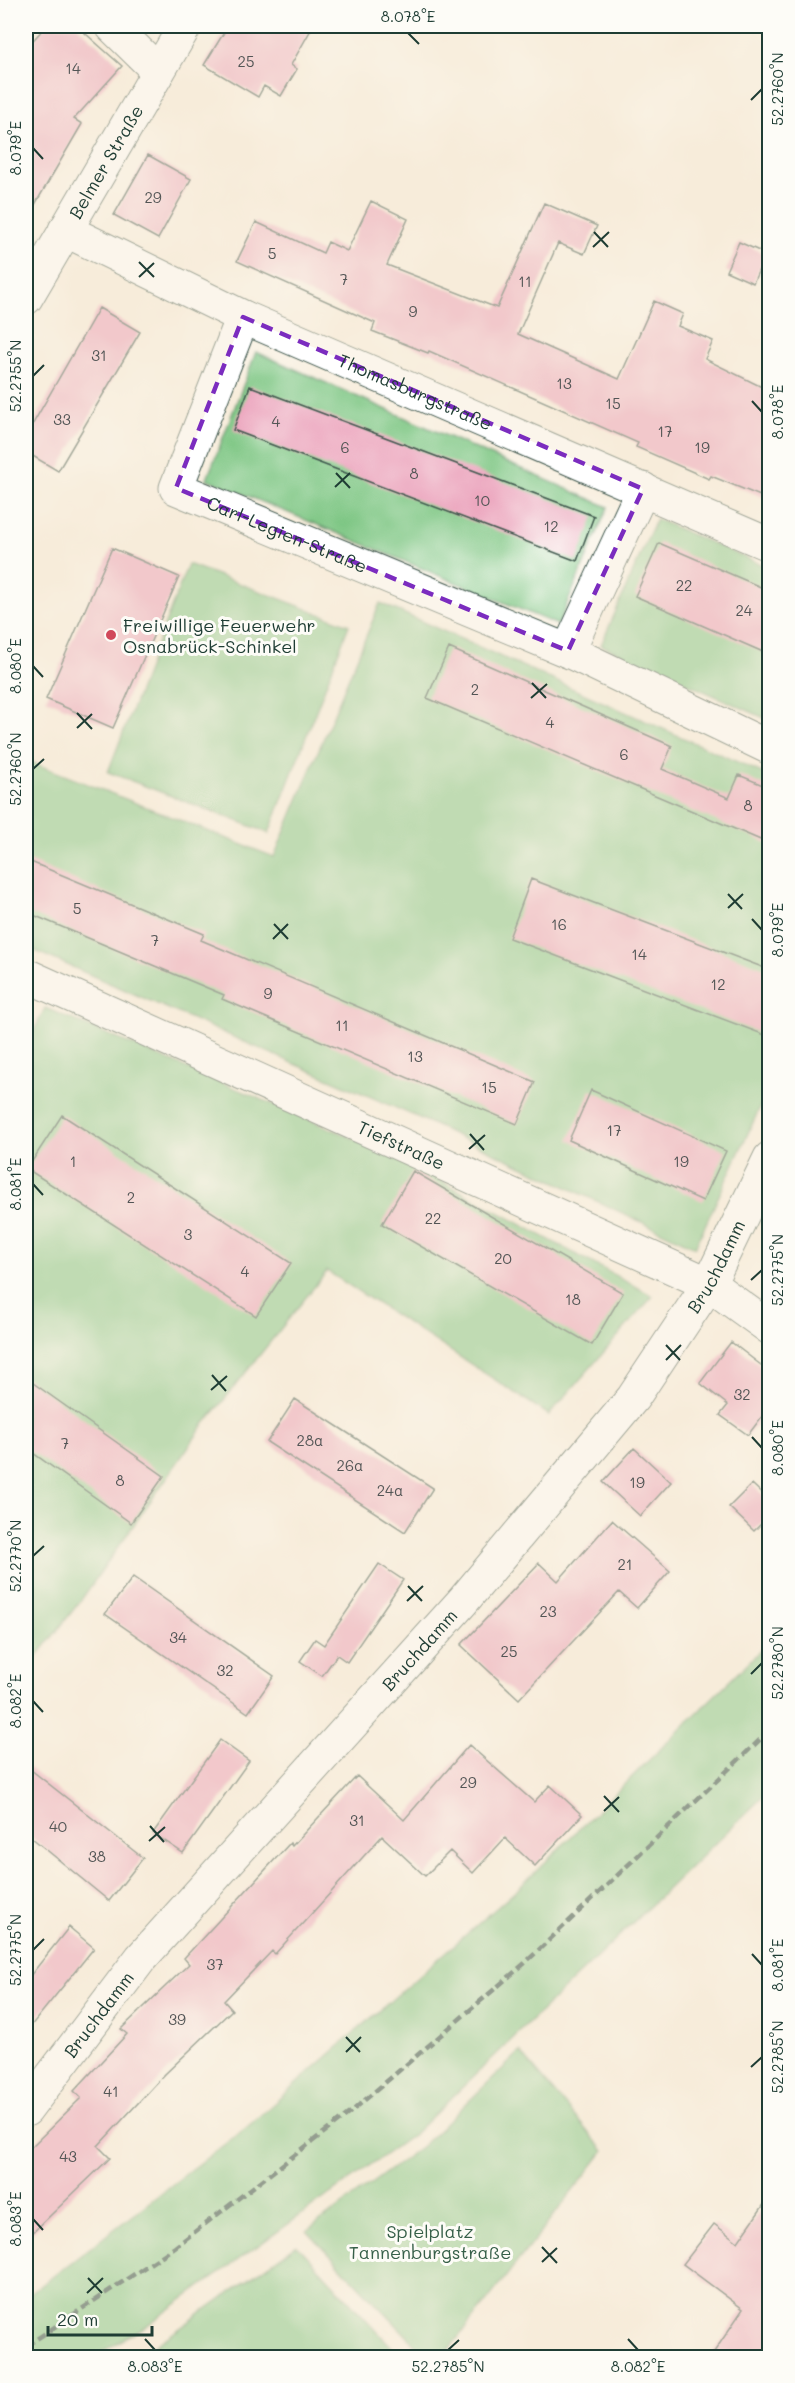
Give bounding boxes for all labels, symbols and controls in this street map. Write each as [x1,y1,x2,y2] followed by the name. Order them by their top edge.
[381,6,436,26] text: 8.078°E
[237,51,255,71] house number: 25
[767,52,787,126] text: 52.2760°N
[65,58,81,78] house number: 14
[63,100,148,223] street label: Belmer Straße
[5,120,25,175] text: 8.079°E
[144,187,162,207] house number: 29
[268,243,276,263] house number: 5
[340,269,348,289] house number: 7
[518,271,532,291] house number: 11
[409,301,418,321] house number: 9
[5,340,25,412] text: 52.2755°N
[91,345,107,365] house number: 31
[335,348,496,435] street label: Thomasburgstraße
[556,373,572,393] house number: 13
[767,384,787,439] text: 8.078°E
[605,393,621,413] house number: 15
[53,409,71,429] house number: 33
[272,411,281,431] house number: 4
[657,421,673,441] house number: 17
[340,437,350,457] house number: 6
[694,437,710,457] house number: 19
[409,463,419,483] house number: 8
[203,490,371,578] street label: Carl-Legien-Straße
[474,490,490,510] house number: 10
[543,516,559,536] house number: 12
[676,575,692,595] house number: 22
[735,600,753,620] house number: 24
[123,613,316,658] place label: Freiwillige Feuerwehr Osnabrück-Schinkel
[104,628,118,642] marker: Freiwillige Feuerwehr Osnabrück-Schinkel
[5,638,25,694] text: 8.080°E
[471,679,479,699] house number: 2
[546,712,555,732] house number: 4
[5,732,25,806] text: 52.2760°N
[619,744,629,764] house number: 6
[743,795,753,815] house number: 8
[73,898,81,918] house number: 5
[767,902,787,957] text: 8.079°E
[551,914,567,934] house number: 16
[151,930,159,950] house number: 7
[631,944,647,964] house number: 14
[710,974,726,994] house number: 12
[264,983,273,1003] house number: 9
[335,1015,349,1035] house number: 11
[407,1046,423,1066] house number: 13
[481,1077,497,1097] house number: 15
[354,1115,449,1175] street label: Tiefstraße
[606,1120,622,1140] house number: 17
[70,1151,76,1171] house number: 1
[673,1151,689,1171] house number: 19
[5,1157,25,1210] text: 8.081°E
[127,1187,135,1207] house number: 2
[425,1208,441,1228] house number: 22
[681,1216,750,1317] street label: Bruchdamm
[184,1224,193,1244] house number: 3
[767,1234,787,1306] text: 52.2775°N
[494,1248,512,1268] house number: 20
[241,1261,250,1281] house number: 4
[565,1289,581,1309] house number: 18
[733,1384,751,1404] house number: 32
[767,1420,787,1476] text: 8.080°E
[297,1430,323,1450] house number: 28a
[61,1433,69,1453] house number: 7
[337,1455,363,1475] house number: 26a
[115,1470,125,1490] house number: 8
[629,1472,645,1492] house number: 19
[377,1480,403,1500] house number: 24a
[5,1520,25,1592] text: 52.2770°N
[617,1554,633,1574] house number: 21
[539,1601,557,1621] house number: 23
[376,1604,462,1696] street label: Bruchdamm
[767,1626,787,1700] text: 52.2780°N
[169,1627,187,1647] house number: 34
[500,1641,518,1661] house number: 25
[216,1660,234,1680] house number: 32
[5,1673,25,1728] text: 8.082°E
[459,1772,477,1792] house number: 29
[349,1810,365,1830] house number: 31
[49,1816,67,1836] house number: 40
[88,1846,106,1866] house number: 38
[5,1914,25,1986] text: 52.2775°N
[767,1938,787,1991] text: 8.081°E
[206,1954,224,1974] house number: 37
[58,1966,139,2062] street label: Bruchdamm
[168,2009,186,2029] house number: 39
[767,2021,787,2093] text: 52.2785°N
[103,2081,119,2101] house number: 41
[59,2146,77,2166] house number: 43
[5,2191,25,2247] text: 8.083°E
[349,2219,511,2264] park label: Spielplatz Tannenburgstraße
[48,2299,152,2337] scale bar
[57,2307,98,2331] text: 20 m
[127,2356,183,2376] text: 8.083°E
[412,2356,484,2376] text: 52.2785°N
[611,2356,666,2376] text: 8.082°E

